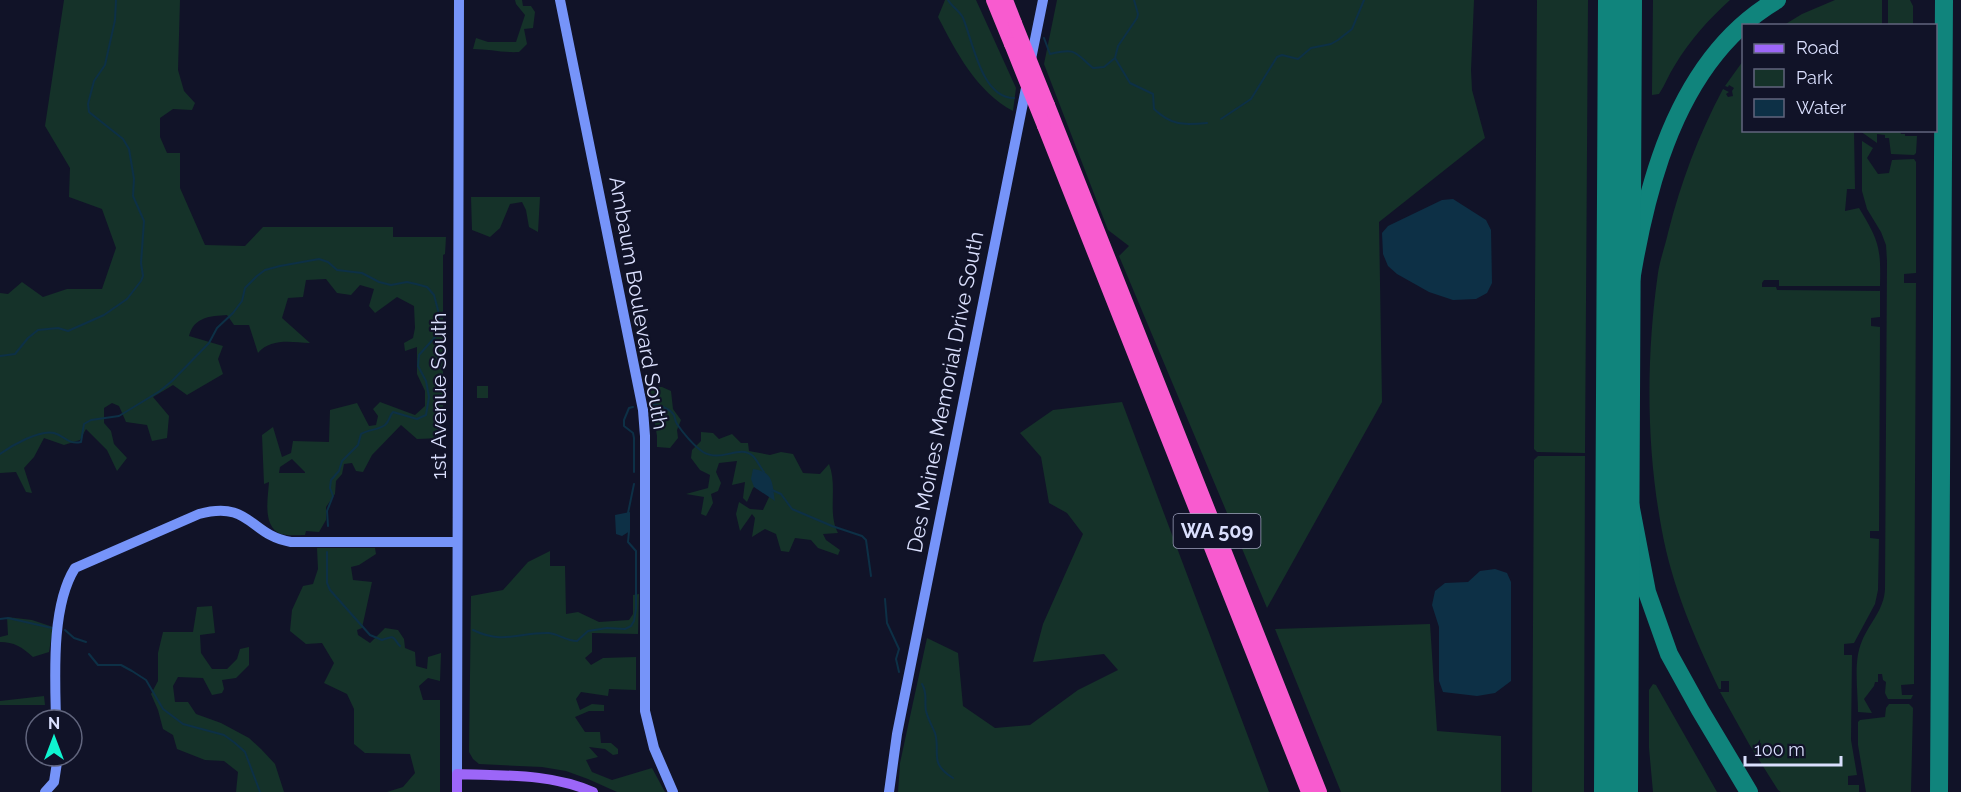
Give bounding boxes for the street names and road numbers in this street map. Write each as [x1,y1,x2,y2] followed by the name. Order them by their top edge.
[604,174,674,432] street label: Ambaum Boulevard South
[902,229,988,555] street label: Des Moines Memorial Drive South
[426,313,451,479] street label: 1st Avenue South
[1174,514,1260,548] road number: WA 509

